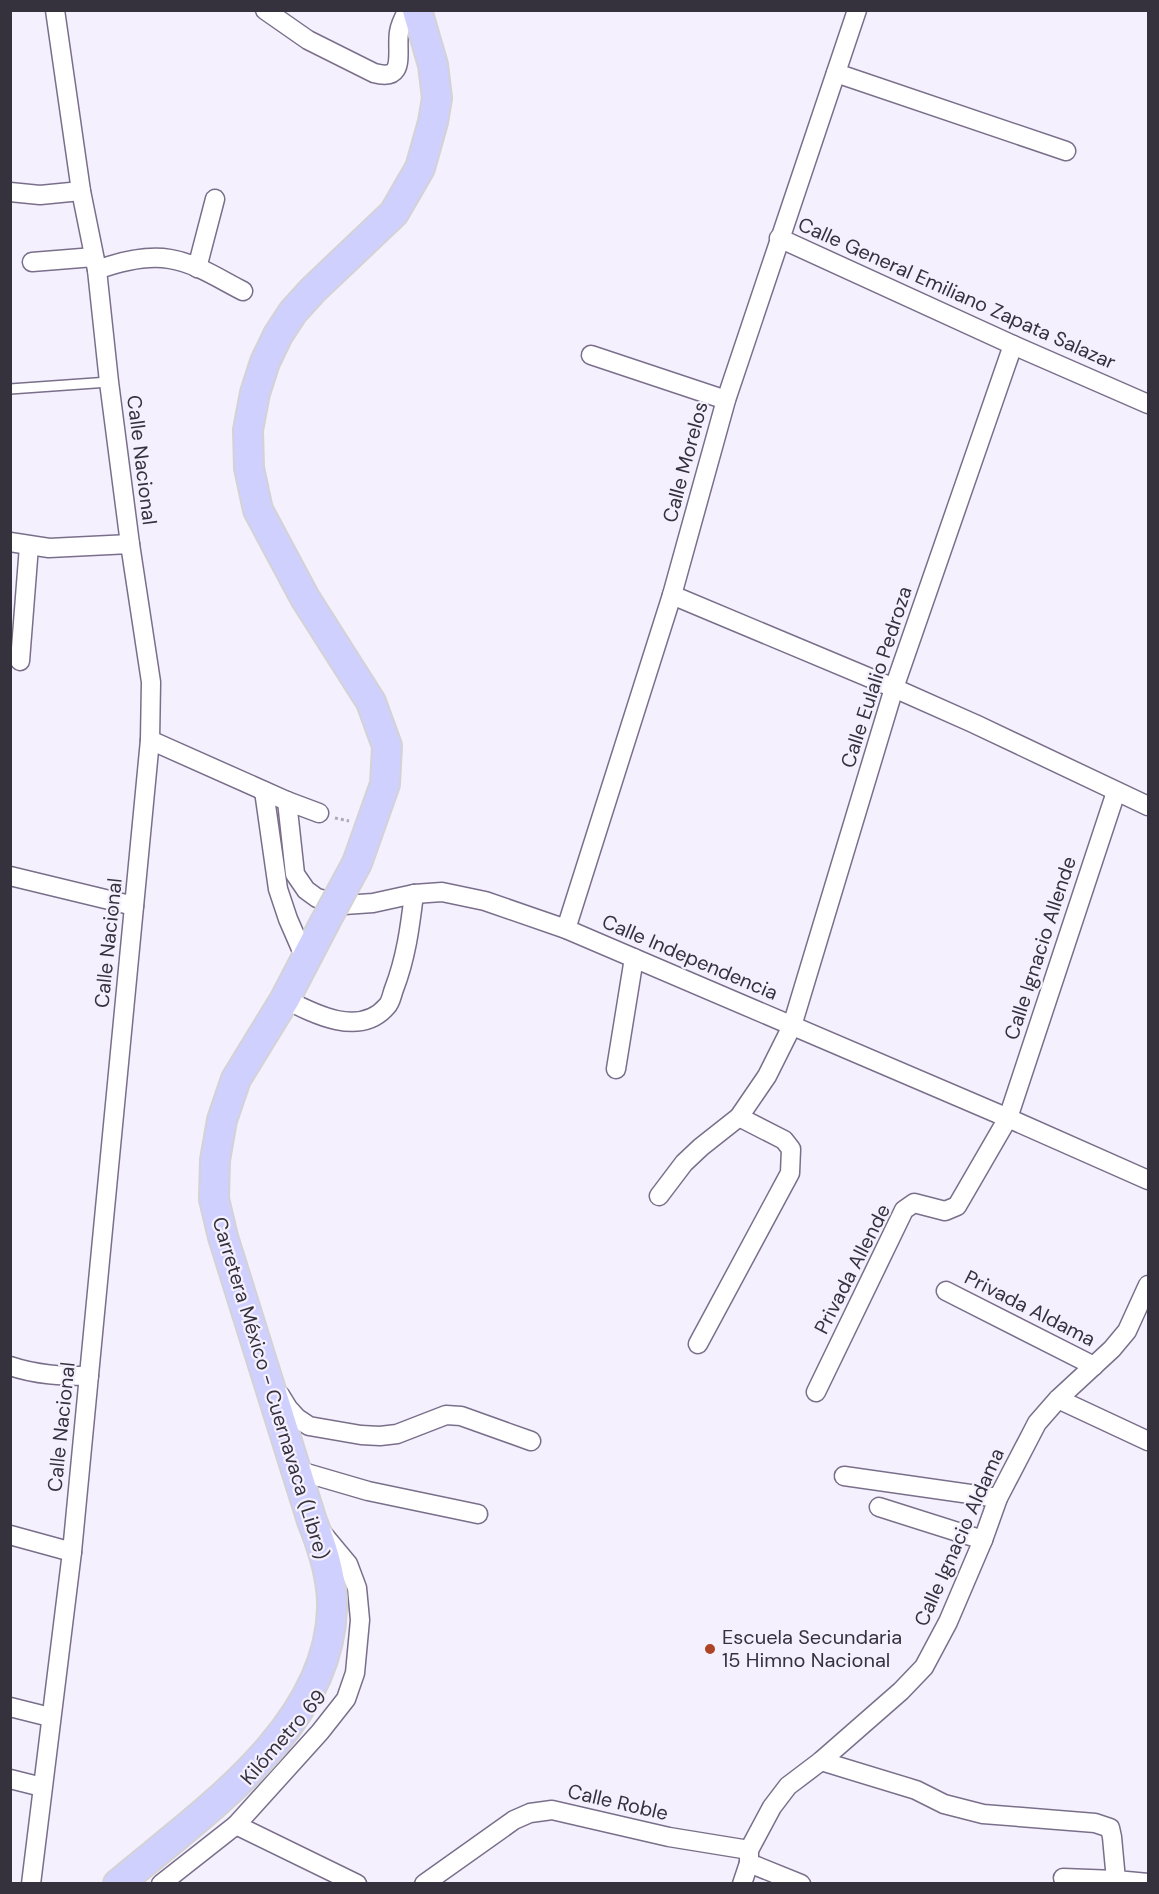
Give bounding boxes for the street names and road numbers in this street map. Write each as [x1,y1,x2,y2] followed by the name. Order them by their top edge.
[794,211,1120,375] street label: Calle General Emiliano Zapata Salazar
[121,394,163,526] street label: Calle Nacional
[656,399,714,525] street label: Calle Morelos
[834,583,918,771] street label: Calle Eulalio Pedroza
[998,853,1082,1043] street label: Calle Ignacio Allende
[88,877,128,1009] street label: Calle Nacional
[598,908,782,1006] street label: Calle Independencia
[808,1200,896,1338] street label: Privada Allende
[206,1214,336,1562] street label: Carretera México - Cuernavaca (Libre)
[960,1264,1100,1352] street label: Privada Aldama
[41,1361,81,1493] street label: Calle Nacional
[908,1444,1010,1630] street label: Calle Ignacio Aldama
[234,1684,332,1790] street label: Kilómetro 69
[565,1778,671,1826] street label: Calle Roble

